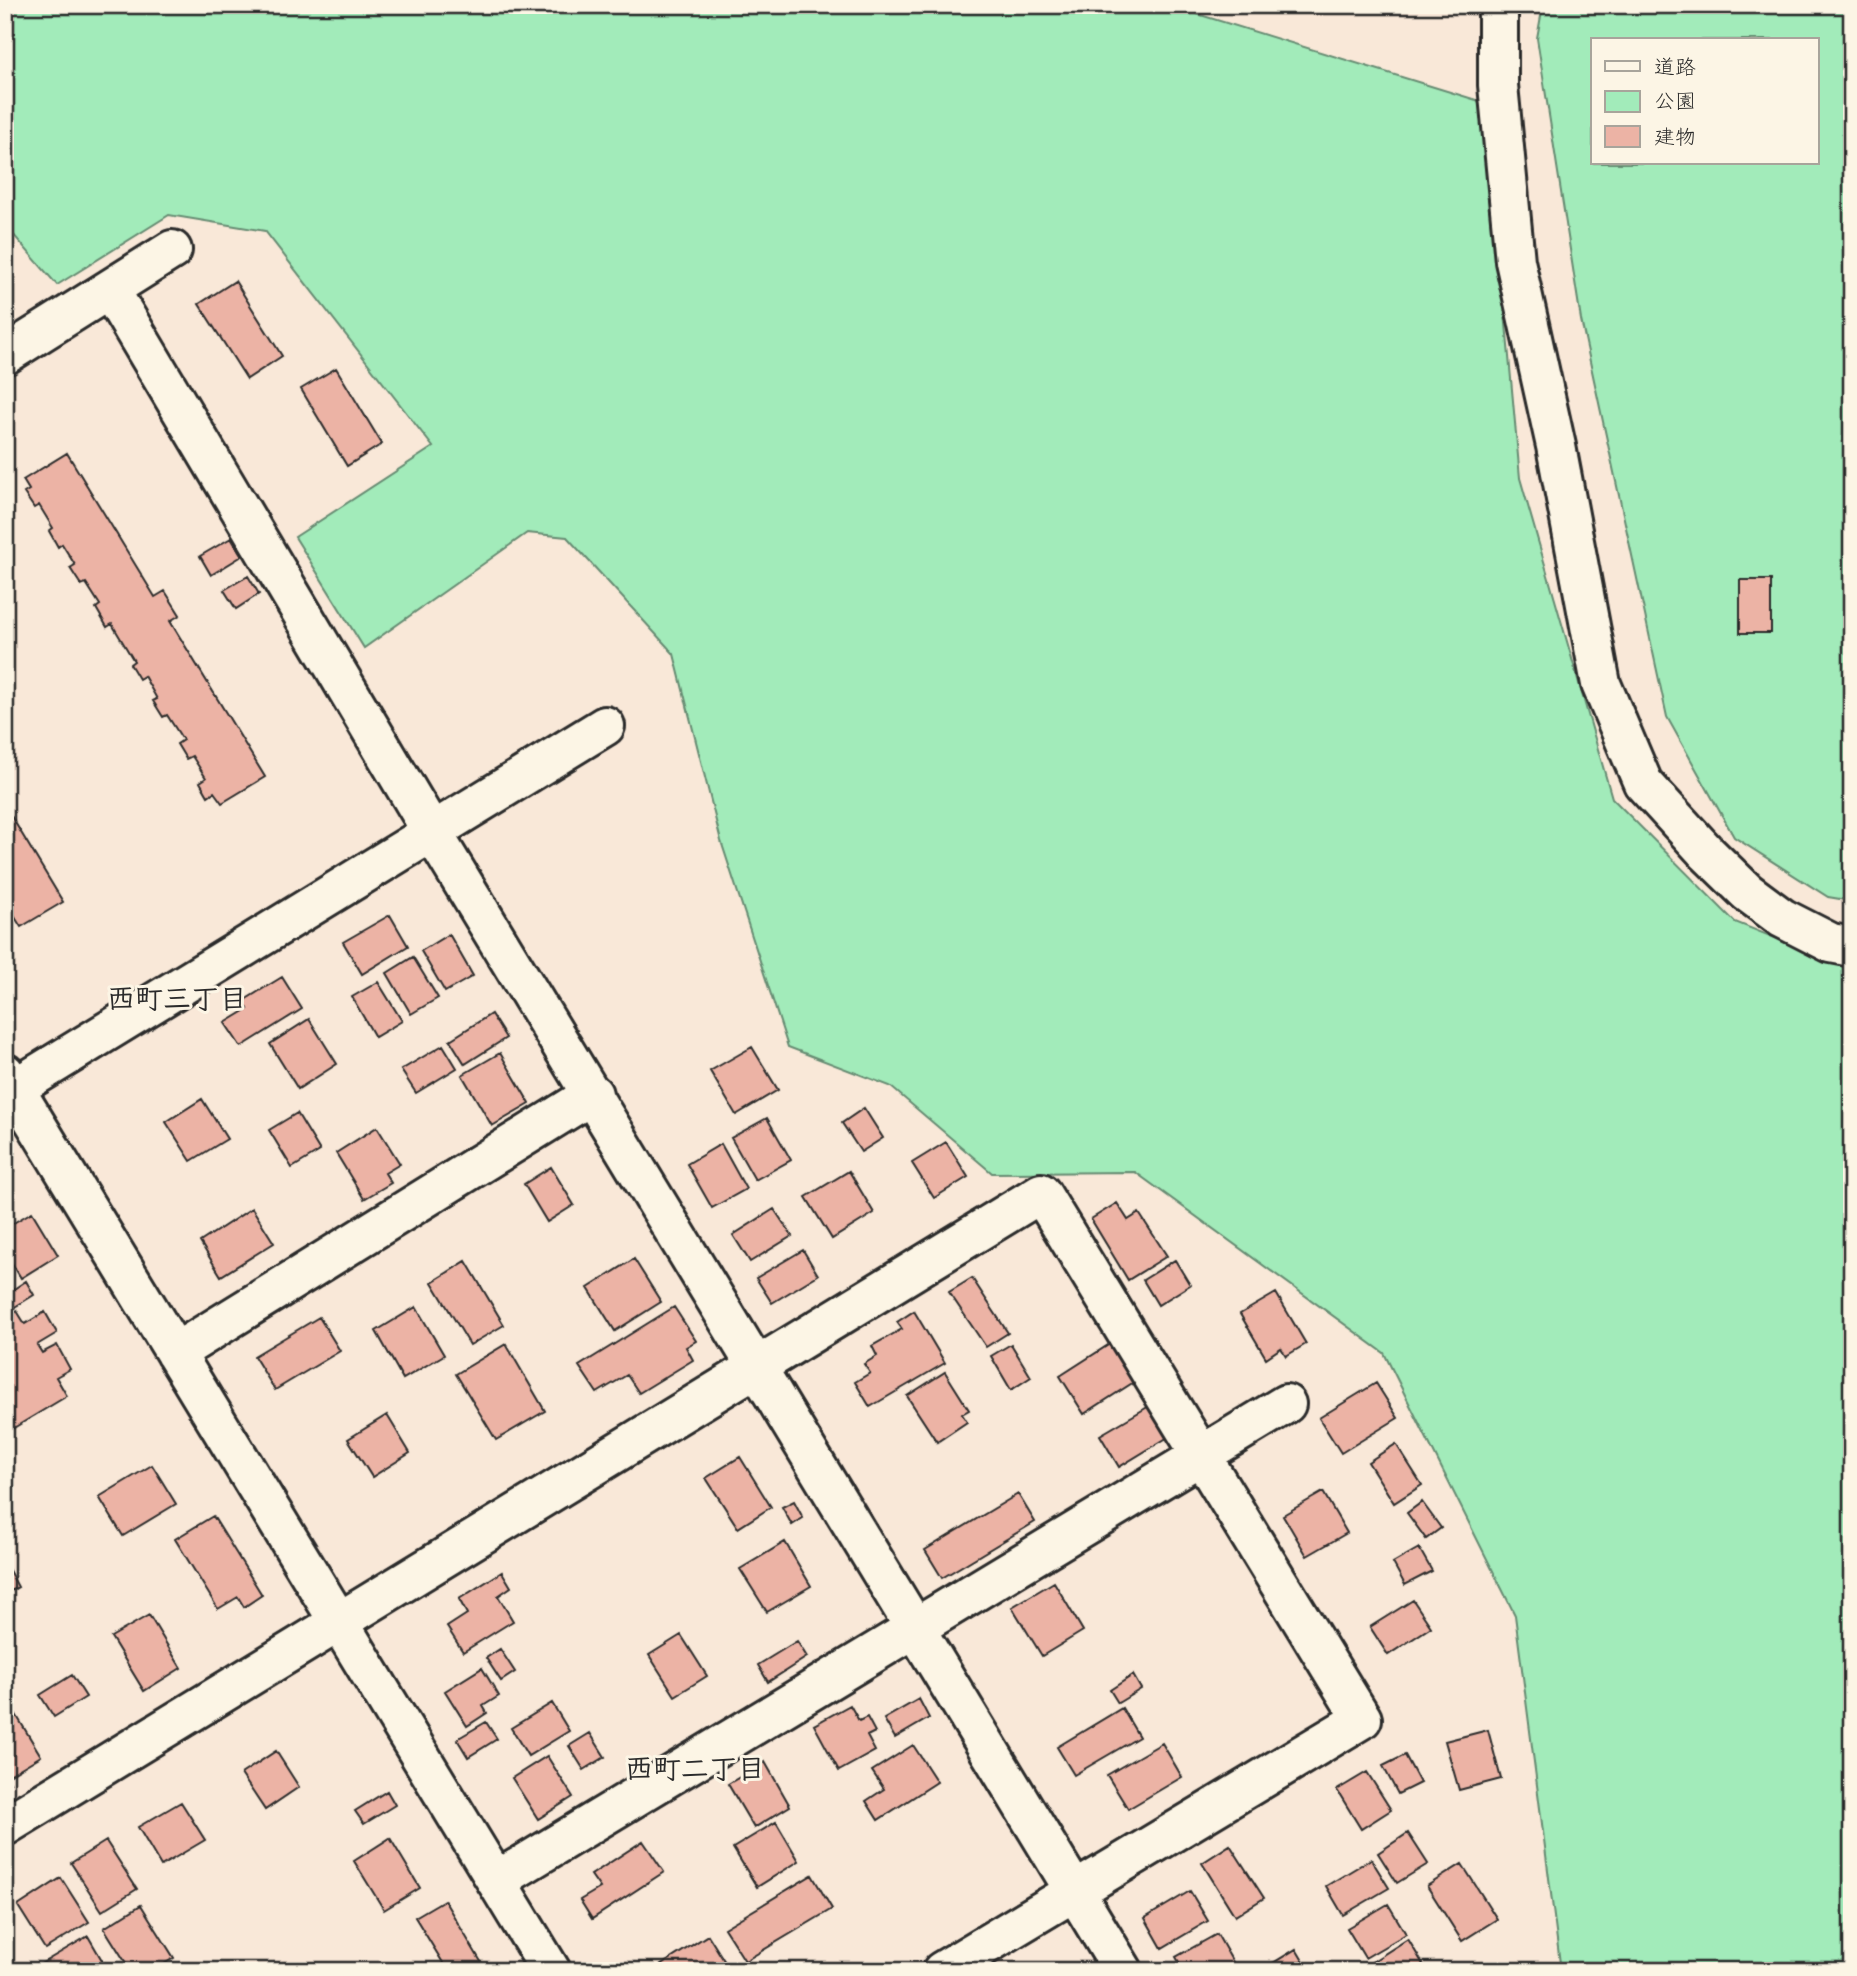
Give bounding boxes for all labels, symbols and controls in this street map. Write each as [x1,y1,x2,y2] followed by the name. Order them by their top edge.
[1591,38,1818,164] legend
[1654,53,1696,82] text: 道路
[1654,87,1696,116] text: 公園
[1654,123,1696,152] text: 建物
[107,980,247,1019] district label: 西町三丁目
[625,1750,765,1789] district label: 西町二丁目

